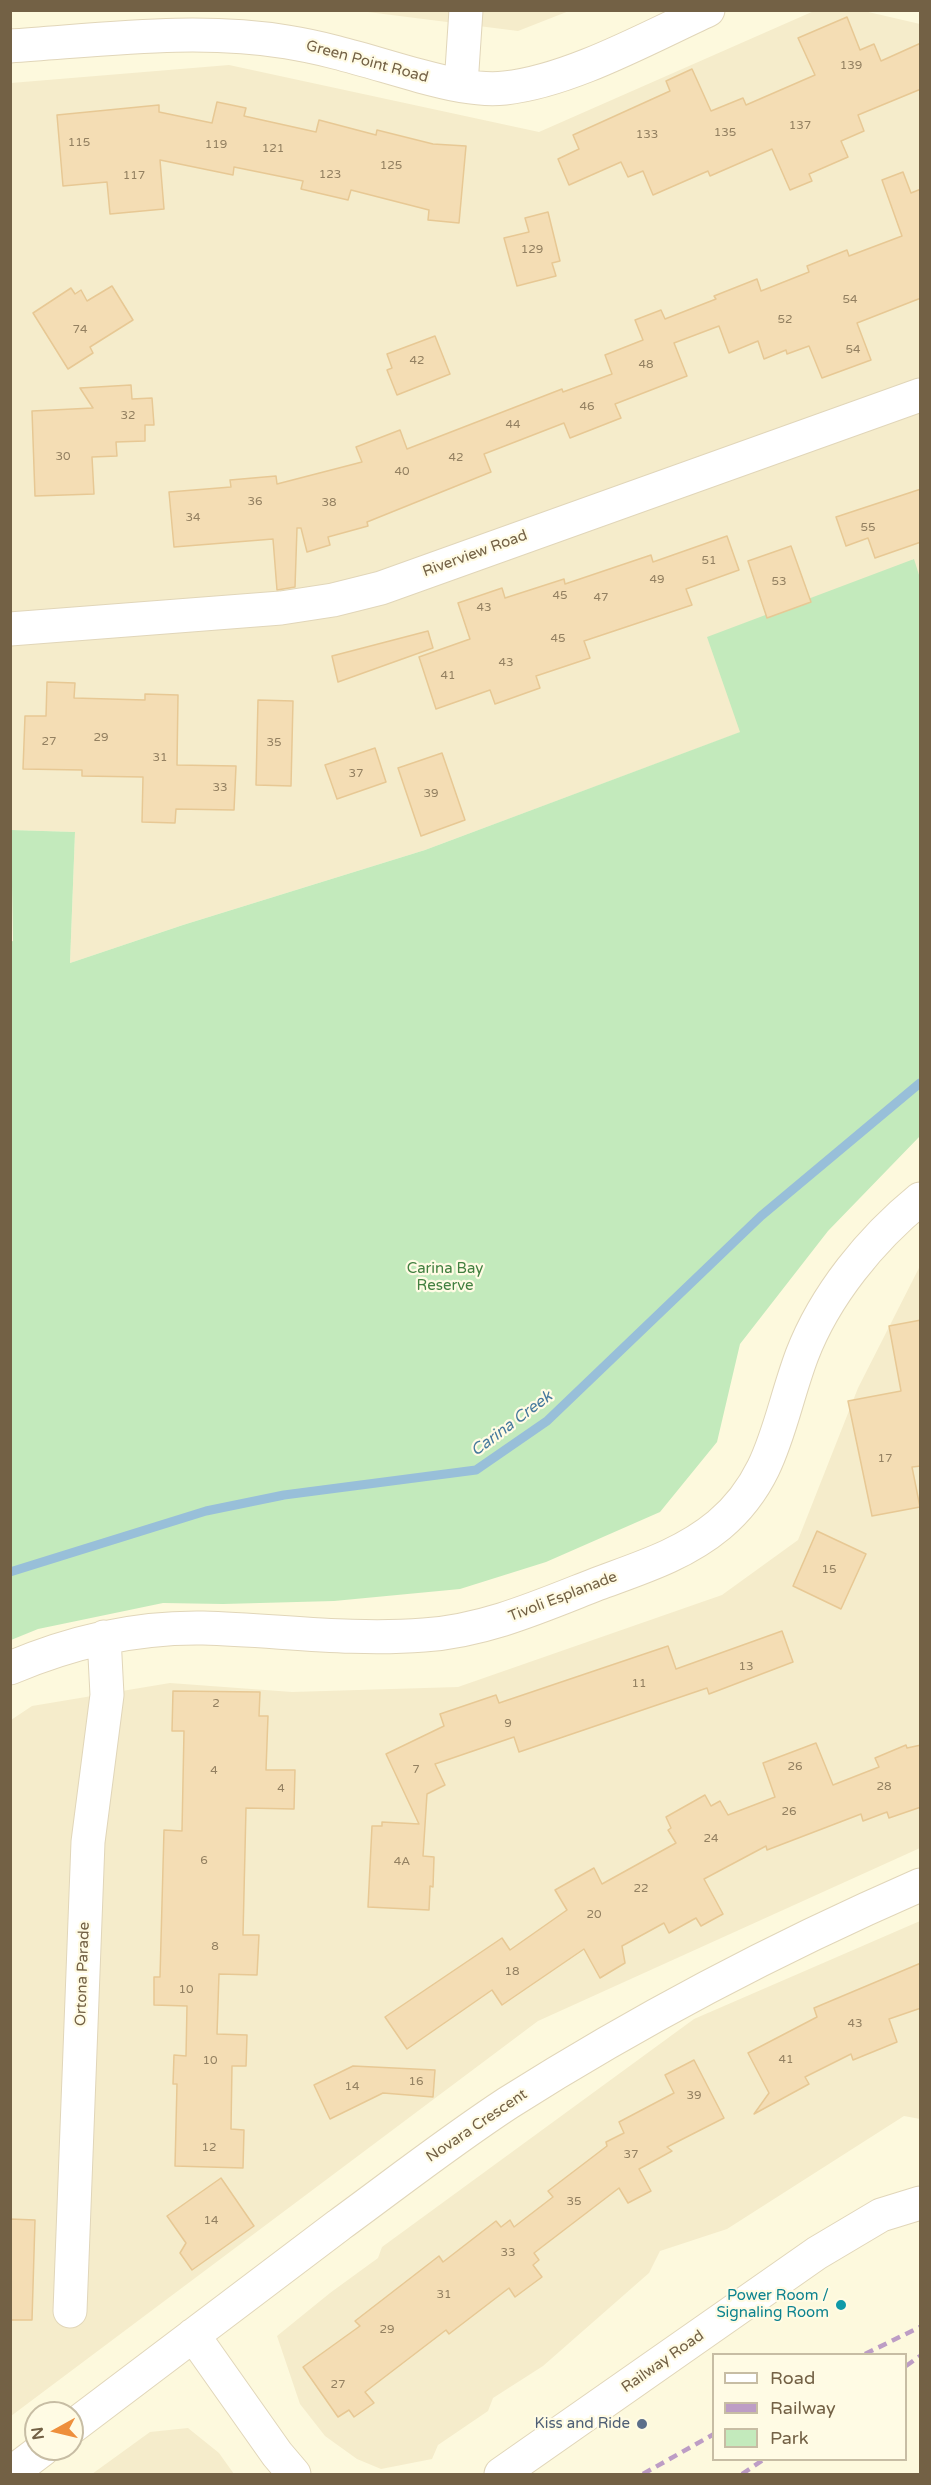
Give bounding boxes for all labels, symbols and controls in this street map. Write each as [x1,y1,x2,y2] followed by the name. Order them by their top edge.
[304,37,430,87] street label: Green Point Road
[840,59,862,73] house number: 139
[789,119,811,133] house number: 137
[714,126,736,140] house number: 135
[636,128,658,142] house number: 133
[68,136,90,150] house number: 115
[205,138,227,152] house number: 119
[262,142,284,156] house number: 121
[380,159,402,173] house number: 125
[319,168,341,182] house number: 123
[123,169,145,183] house number: 117
[521,243,543,257] house number: 129
[842,293,858,307] house number: 54
[777,313,793,327] house number: 52
[72,323,88,337] house number: 74
[845,343,861,357] house number: 54
[409,354,425,368] house number: 42
[638,358,654,372] house number: 48
[579,400,595,414] house number: 46
[120,409,136,423] house number: 32
[505,418,521,432] house number: 44
[55,450,71,464] house number: 30
[448,451,464,465] house number: 42
[394,465,410,479] house number: 40
[247,495,263,509] house number: 36
[321,496,337,510] house number: 38
[185,511,201,525] house number: 34
[860,521,876,535] house number: 55
[420,527,530,581] street label: Riverview Road
[701,554,717,568] house number: 51
[649,573,665,587] house number: 49
[771,575,787,589] house number: 53
[552,589,568,603] house number: 45
[593,591,609,605] house number: 47
[476,601,492,615] house number: 43
[550,632,566,646] house number: 45
[498,656,514,670] house number: 43
[440,669,456,683] house number: 41
[93,731,109,745] house number: 29
[41,735,57,749] house number: 27
[266,736,282,750] house number: 35
[152,751,168,765] house number: 31
[348,767,364,781] house number: 37
[212,781,228,795] house number: 33
[423,787,439,801] house number: 39
[407,1260,483,1295] park label: Carina Bay Reserve
[468,1387,556,1461] water label: Carina Creek
[877,1452,893,1466] house number: 17
[821,1563,837,1577] house number: 15
[506,1568,620,1626] street label: Tivoli Esplanade
[738,1660,754,1674] house number: 13
[631,1677,647,1691] house number: 11
[212,1697,220,1711] house number: 2
[504,1717,512,1731] house number: 9
[787,1760,803,1774] house number: 26
[412,1763,420,1777] house number: 7
[210,1764,218,1778] house number: 4
[876,1780,892,1794] house number: 28
[277,1782,285,1796] house number: 4
[781,1805,797,1819] house number: 26
[703,1832,719,1846] house number: 24
[200,1854,208,1868] house number: 6
[394,1855,410,1869] house number: 4A
[633,1882,649,1896] house number: 22
[586,1908,602,1922] house number: 20
[72,1922,94,2026] street label: Ortona Parade
[211,1940,219,1954] house number: 8
[504,1965,520,1979] house number: 18
[178,1983,194,1997] house number: 10
[847,2017,863,2031] house number: 43
[778,2053,794,2067] house number: 41
[202,2054,218,2068] house number: 10
[408,2075,424,2089] house number: 16
[344,2080,360,2094] house number: 14
[423,2086,531,2166] street label: Novara Crescent
[686,2089,702,2103] house number: 39
[201,2141,217,2155] house number: 12
[623,2148,639,2162] house number: 37
[566,2195,582,2209] house number: 35
[203,2214,219,2228] house number: 14
[500,2246,516,2260] house number: 33
[716,2287,829,2322] place label: Power Room / Signaling Room
[436,2288,452,2302] house number: 31
[834,2298,848,2312] marker: Power Room / Signaling Room
[379,2323,395,2337] house number: 29
[618,2327,708,2397] street label: Railway Road
[712,2353,907,2461] legend
[770,2367,815,2389] text: Road
[330,2378,346,2392] house number: 27
[770,2397,836,2419] text: Railway
[24,2401,84,2461] north arrow
[535,2415,630,2433] place label: Kiss and Ride
[635,2417,649,2431] marker: Kiss and Ride
[27,2425,49,2441] text: N
[770,2427,808,2449] text: Park

